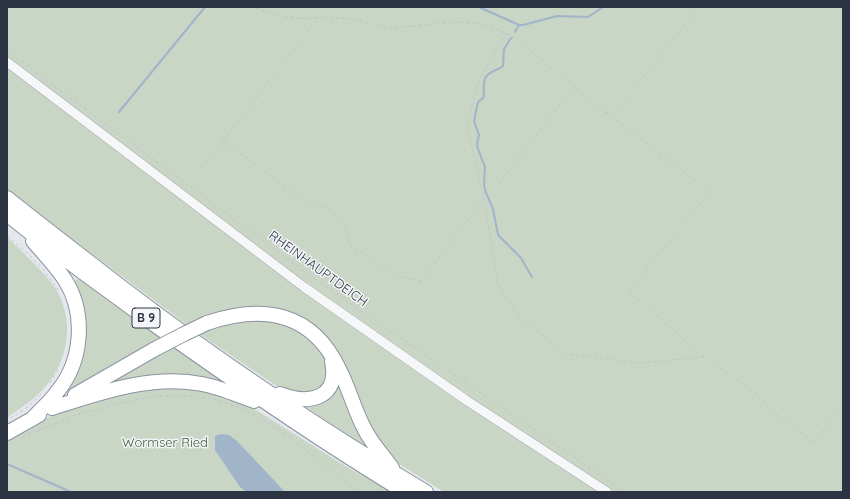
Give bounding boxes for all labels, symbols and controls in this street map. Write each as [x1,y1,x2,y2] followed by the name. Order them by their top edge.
[265,228,371,310] street label: RHEINHAUPTDEICH
[132,308,160,328] road number: B 9
[122,435,208,451] park label: Wormser Ried

